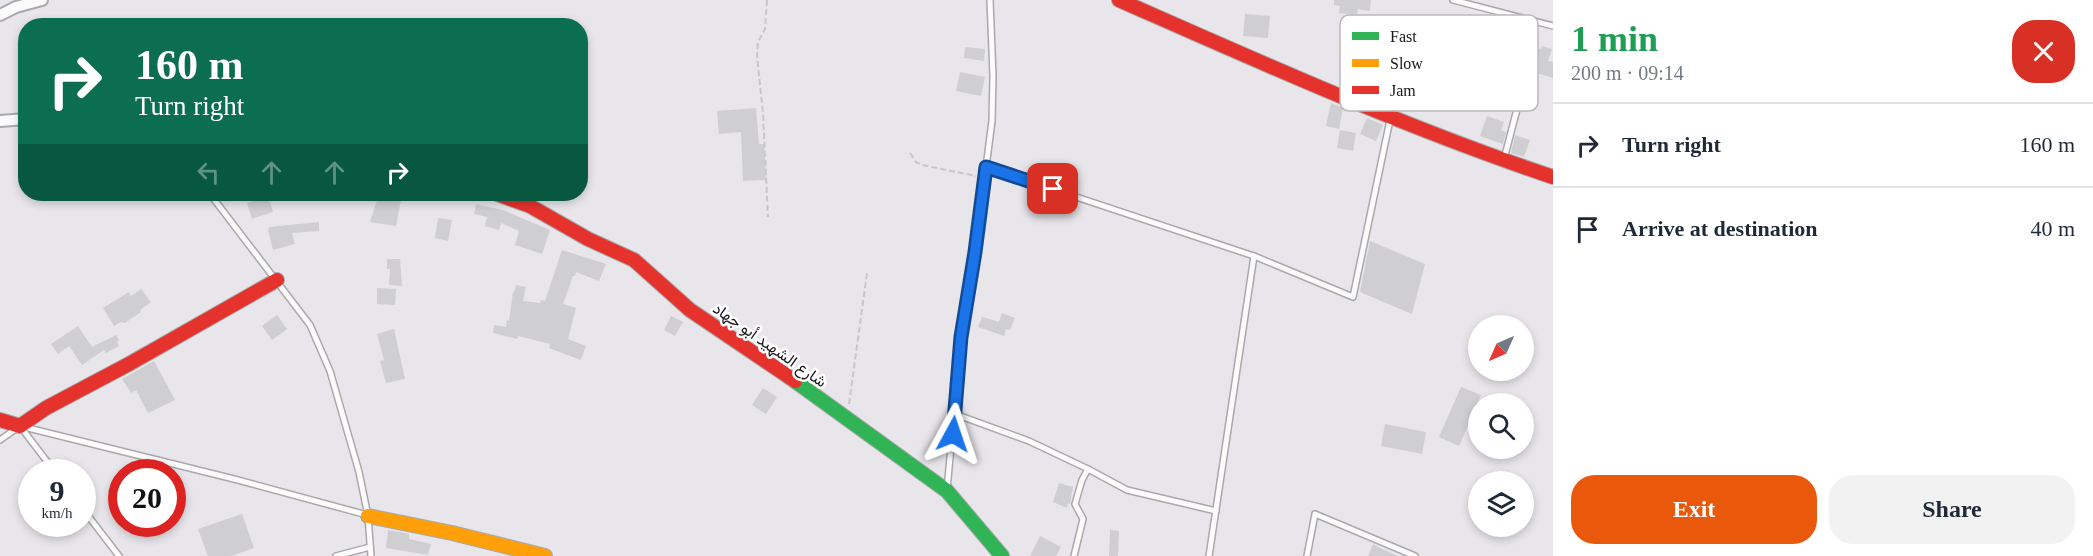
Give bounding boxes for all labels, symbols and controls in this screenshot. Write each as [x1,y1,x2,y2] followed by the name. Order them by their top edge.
[1340,15,1538,111] legend
[1571,19,1658,59] text: 1 min
[2012,20,2075,83] button: close
[1390,28,1417,45] text: Fast
[36,42,114,120] icon: right
[135,42,244,88] text: 160 m
[1390,55,1423,72] text: Slow
[1571,62,1684,84] text: 200 m · 09:14
[1390,82,1416,99] text: Jam
[135,91,244,121] text: Turn right
[1571,129,1604,162] icon: right
[1622,132,1721,157] text: Turn right
[2019,132,2075,157] text: 160 m
[192,156,225,189] icon: left
[255,156,288,189] icon: ahead
[318,156,351,189] icon: ahead
[381,156,414,189] icon: right
[1027,163,1078,214] pin
[1036,172,1069,205] icon: arrive
[1571,213,1604,246] icon: arrive
[1622,216,1818,241] text: Arrive at destination
[2030,216,2075,241] text: 40 m
[708,300,830,393] street label: شارع الشهيد أبو جهاد
[1468,315,1534,381] north arrow
[1468,315,1534,537] map controls
[1468,393,1534,459] button: search
[921,402,985,466] position arrow
[108,459,186,537] speed limit sign: 20
[1468,471,1534,537] button: layers
[50,474,65,507] text: 9
[1571,475,1817,544] button: Exit
[1829,475,2075,544] button: Share
[42,505,72,521] text: km/h

